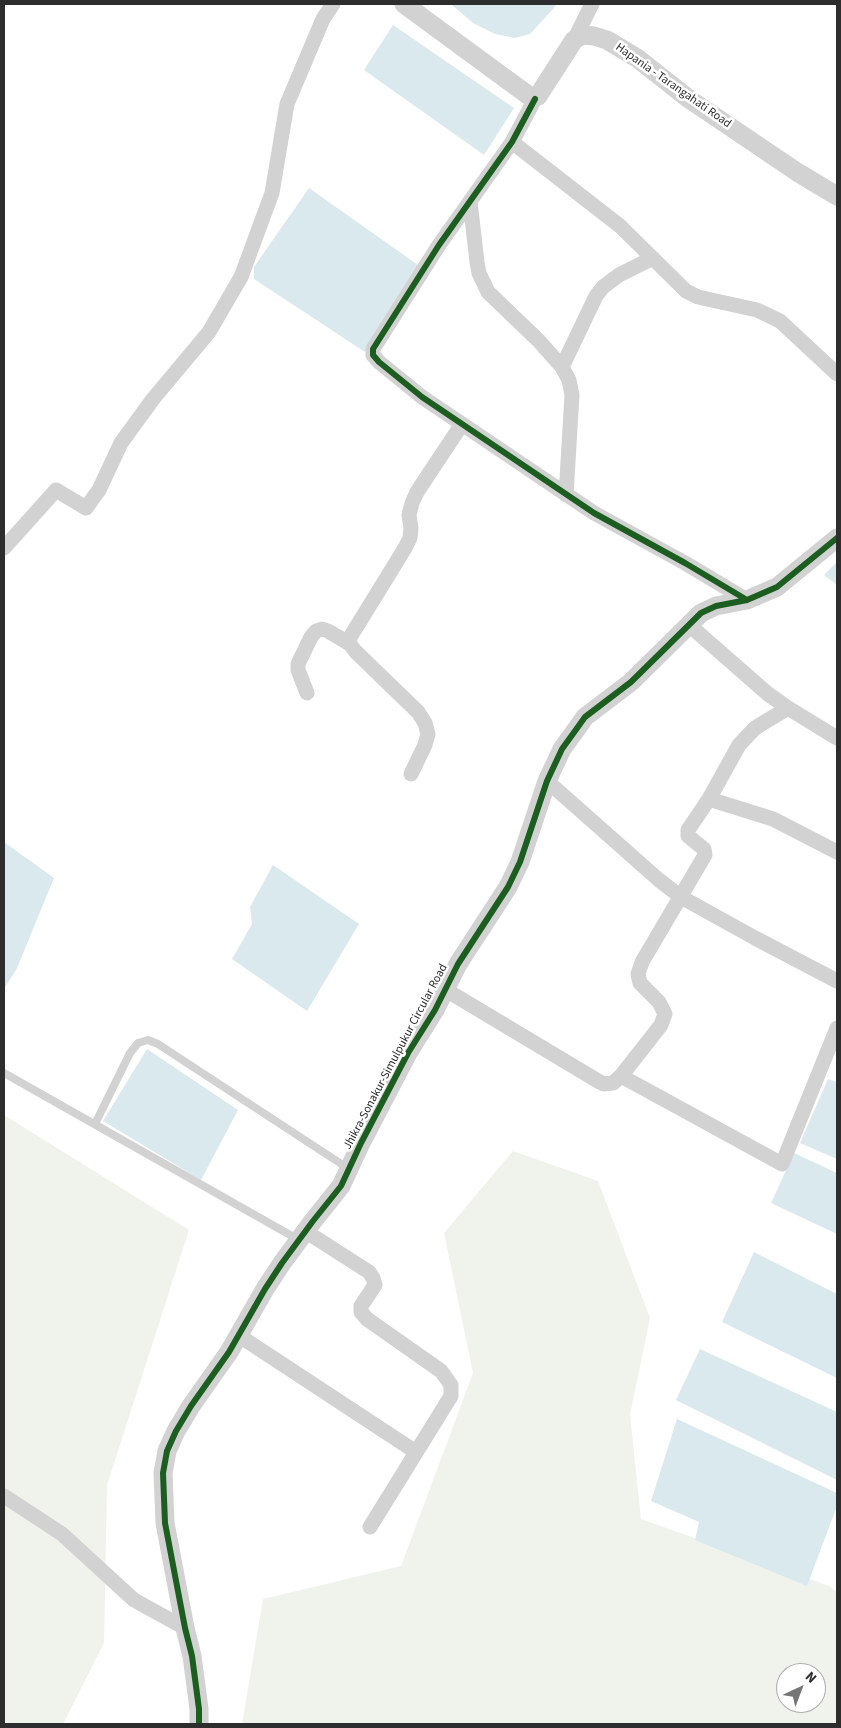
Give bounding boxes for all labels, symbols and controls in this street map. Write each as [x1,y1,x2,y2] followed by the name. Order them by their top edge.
[612,41,734,131] street label: Hapania - Tarangahati Road
[341,962,451,1152] street label: Jhikra-Sonakur-Simulpukur Circular Road
[776,1663,826,1713] north arrow
[800,1667,821,1688] text: N

